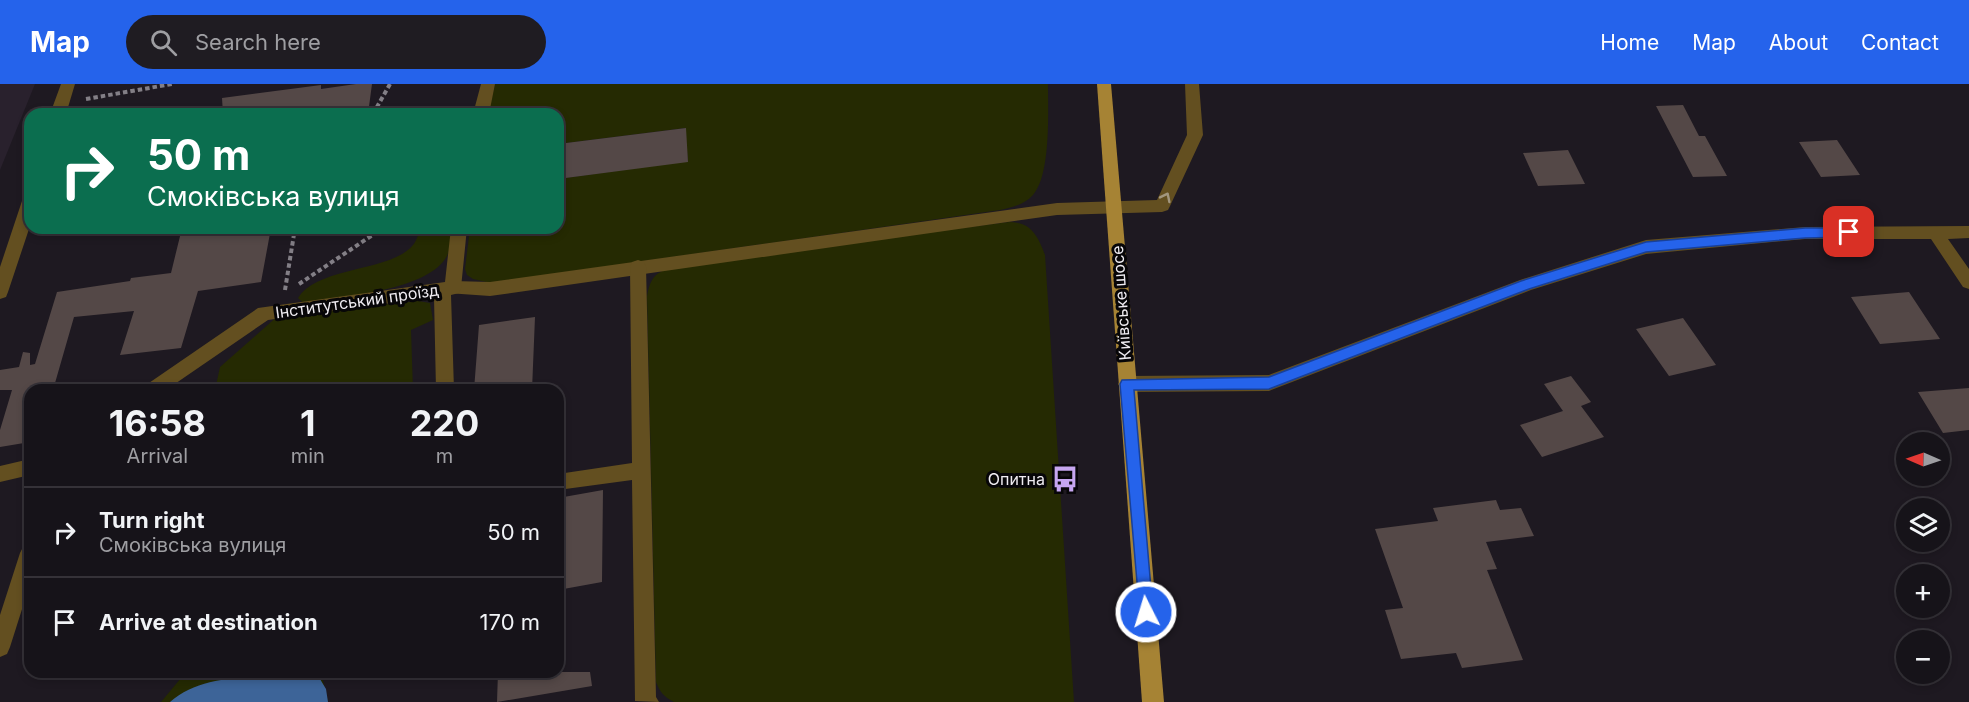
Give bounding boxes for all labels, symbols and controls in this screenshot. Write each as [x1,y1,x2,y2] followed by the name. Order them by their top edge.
[126,15,546,69] search box
[30,25,90,59] text: Map
[147,26,180,59] icon: search
[195,29,321,55] text: Search here
[1600,30,1659,55] text: Home
[1692,30,1736,55] text: Map
[1769,30,1828,55] text: About
[1861,30,1939,55] text: Contact
[147,129,250,180] text: 50 m
[48,132,126,210] icon: right
[147,180,400,213] text: Смоківська вулиця
[1159,192,1170,203] one-way arrow
[1823,206,1874,257] pin
[1832,215,1865,248] icon: arrive
[1107,245,1135,361] street label: Київське шосе
[274,280,440,322] street label: Інститутський проїзд
[109,401,206,445] text: 16:58
[300,401,316,445] text: 1
[410,401,479,445] text: 220
[1896,432,1950,486] north arrow
[1896,432,1950,684] map controls
[127,444,188,468] text: Arrival
[291,444,325,468] text: min
[436,444,453,468] text: m
[1050,464,1080,494] bus stop icon: Опитна
[988,469,1045,489] place label: Опитна
[1896,498,1950,552] button: layers
[99,507,205,533] text: Turn right
[48,516,81,549] icon: right
[487,519,540,545] text: 50 m
[99,533,286,557] text: Смоківська вулиця
[1896,564,1950,618] button: +
[1114,580,1178,644] position arrow
[48,606,81,639] icon: arrive
[99,609,318,635] text: Arrive at destination
[480,609,540,635] text: 170 m
[1896,630,1950,684] button: −

